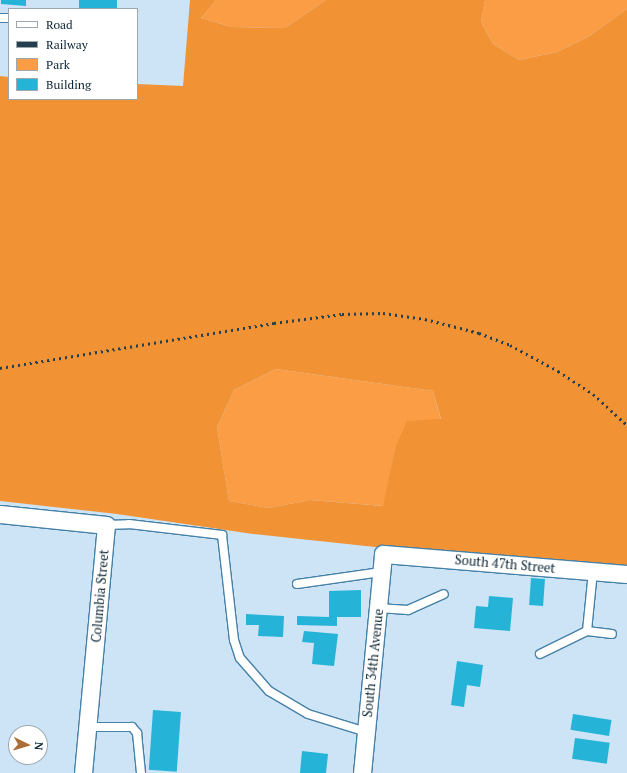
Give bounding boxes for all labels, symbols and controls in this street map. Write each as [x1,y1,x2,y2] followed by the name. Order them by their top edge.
[8,8,138,100] legend
[46,17,73,32] text: Road
[46,37,88,52] text: Railway
[46,57,70,72] text: Park
[46,77,91,92] text: Building
[88,549,112,643] street label: Columbia Street
[454,552,556,576] street label: South 47th Street
[360,608,386,718] street label: South 34th Avenue
[8,725,48,765] north arrow
[32,741,46,751] text: N

